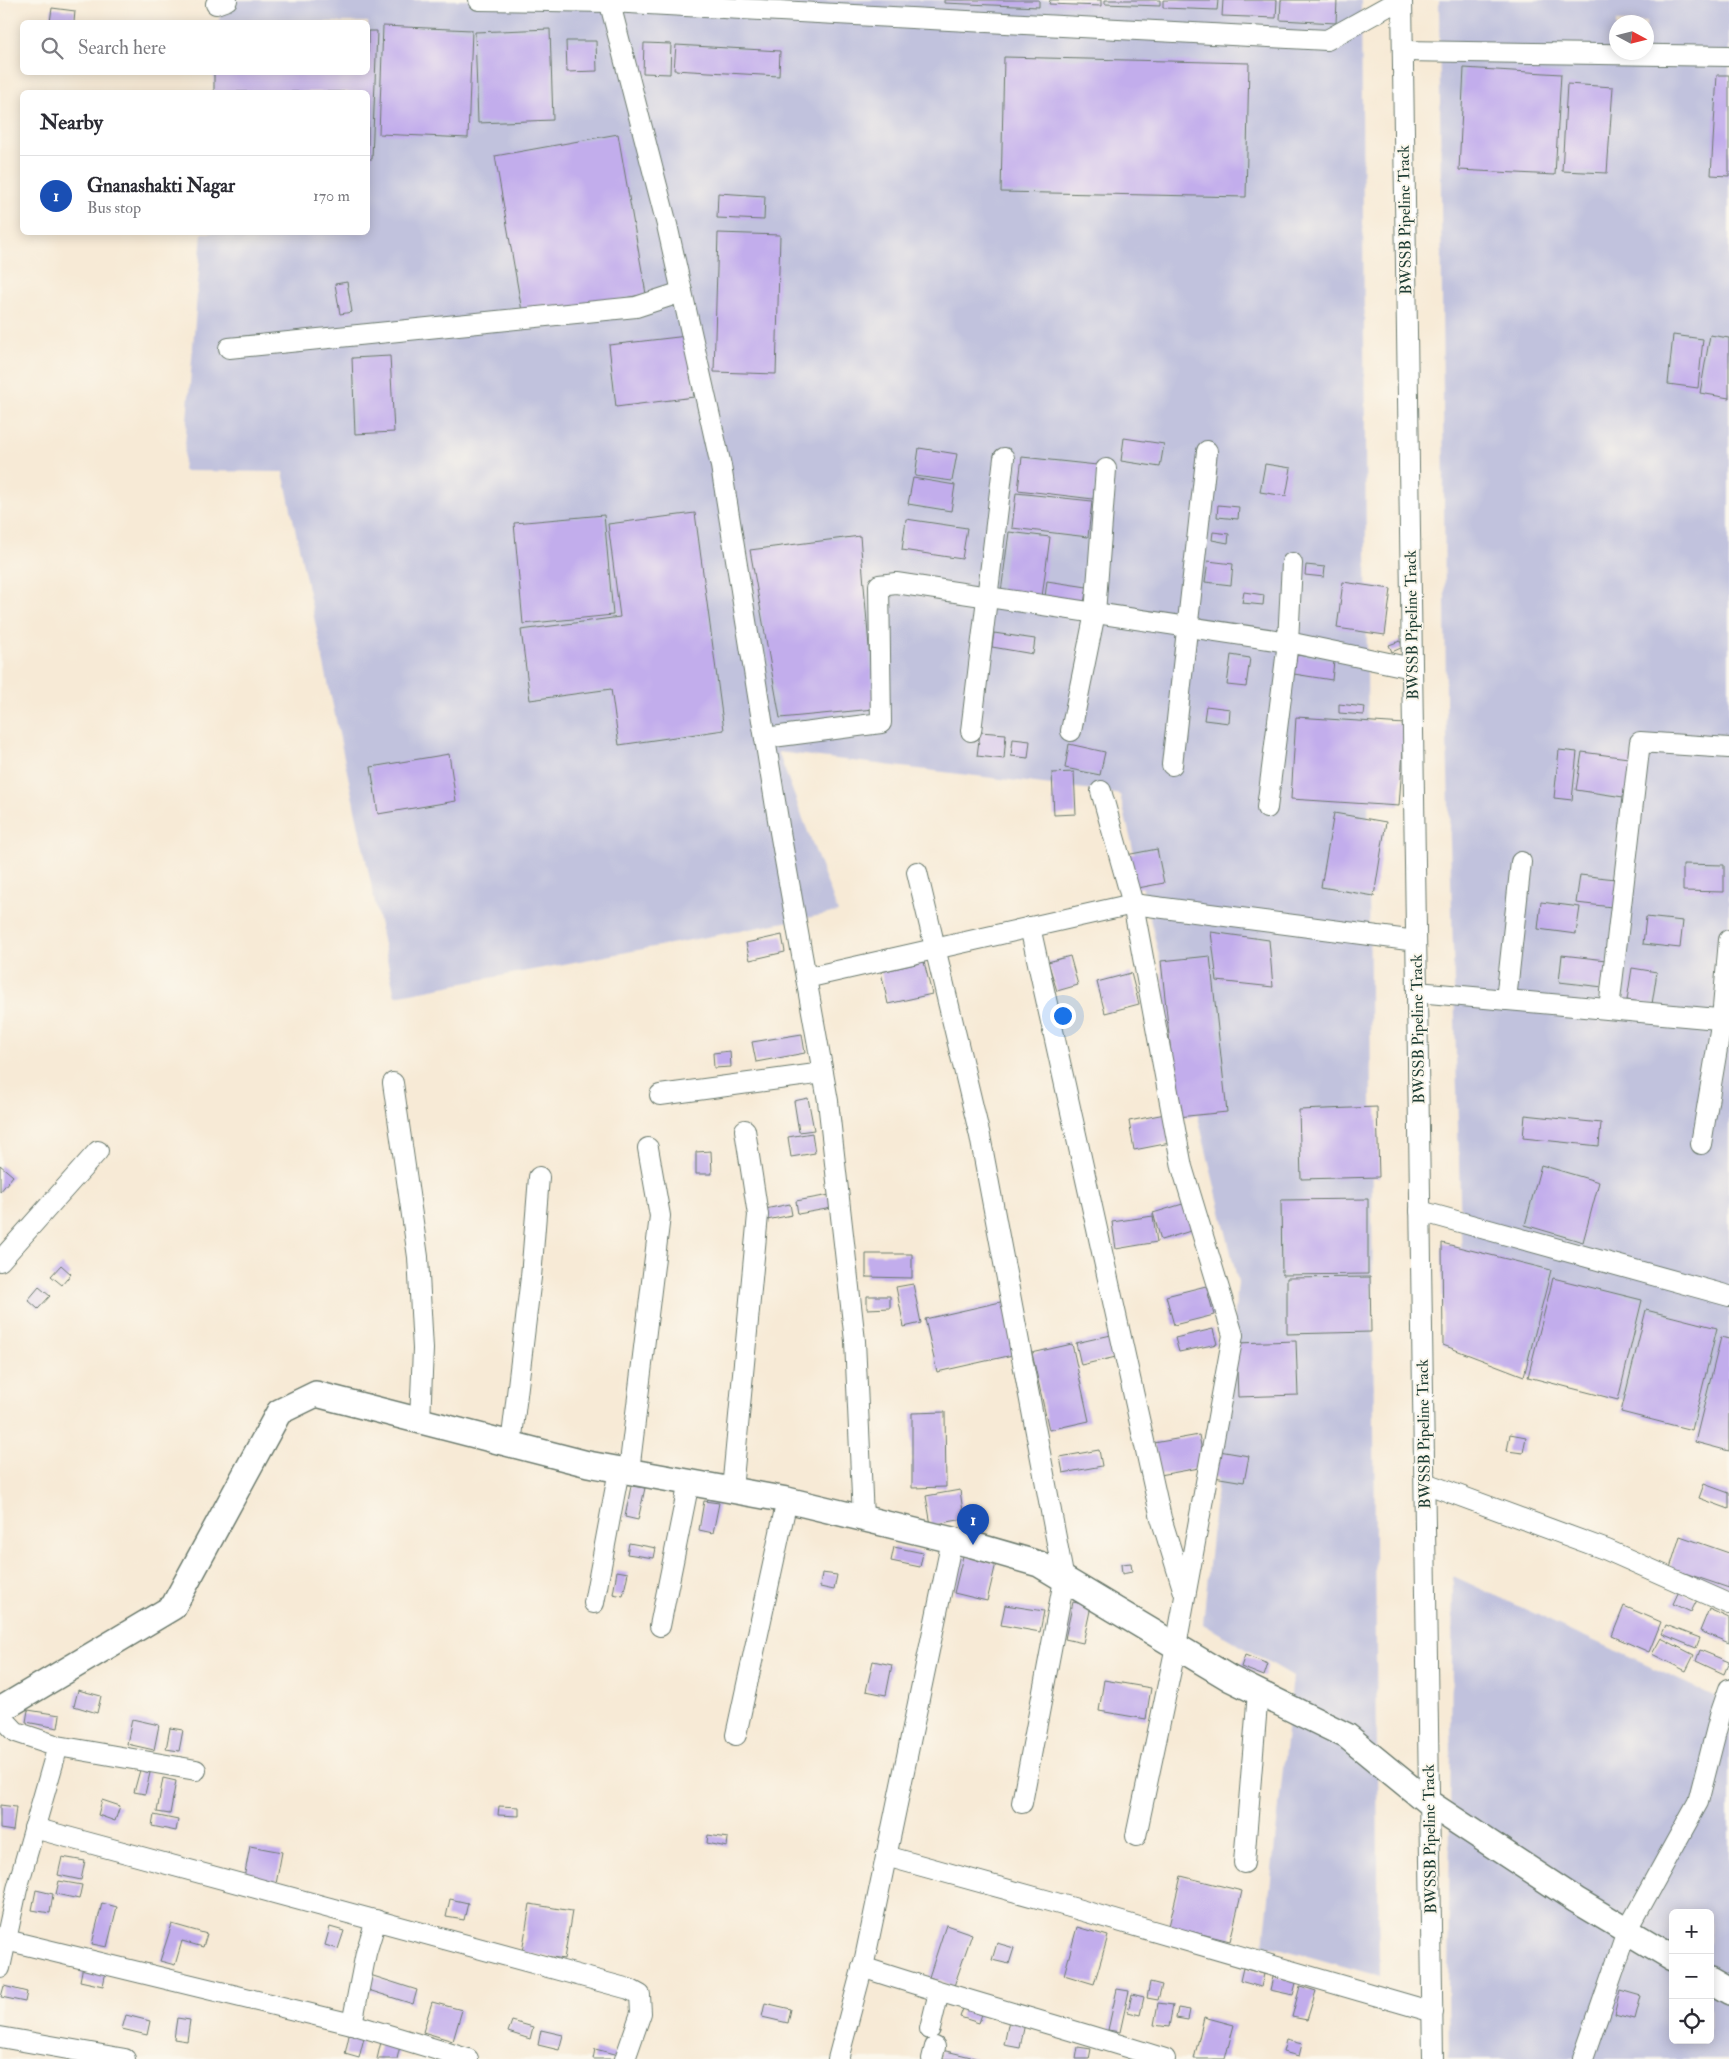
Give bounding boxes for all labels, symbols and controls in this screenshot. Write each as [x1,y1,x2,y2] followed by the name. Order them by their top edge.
[1609,15,1654,60] north arrow
[20,20,370,75] search box
[38,34,66,62] icon: search
[78,36,166,60] text: Search here
[40,109,103,136] text: Nearby
[1394,145,1417,295] street label: BWSSB Pipeline Track
[87,174,235,198] text: Gnanashakti Nagar
[53,186,59,206] text: 1
[313,186,350,206] text: 170 m
[87,198,141,218] text: Bus stop
[1401,550,1424,700] street label: BWSSB Pipeline Track
[1407,954,1430,1104] street label: BWSSB Pipeline Track
[1050,1003,1076,1029] your location
[1413,1359,1436,1509] street label: BWSSB Pipeline Track
[957,1504,989,1545] pin: 1
[1419,1764,1442,1914] street label: BWSSB Pipeline Track
[1669,1909,1714,2044] map controls
[1669,1909,1714,1954] button: +
[1669,1954,1714,1999] button: −
[1669,1999,1714,2044] button: locate

